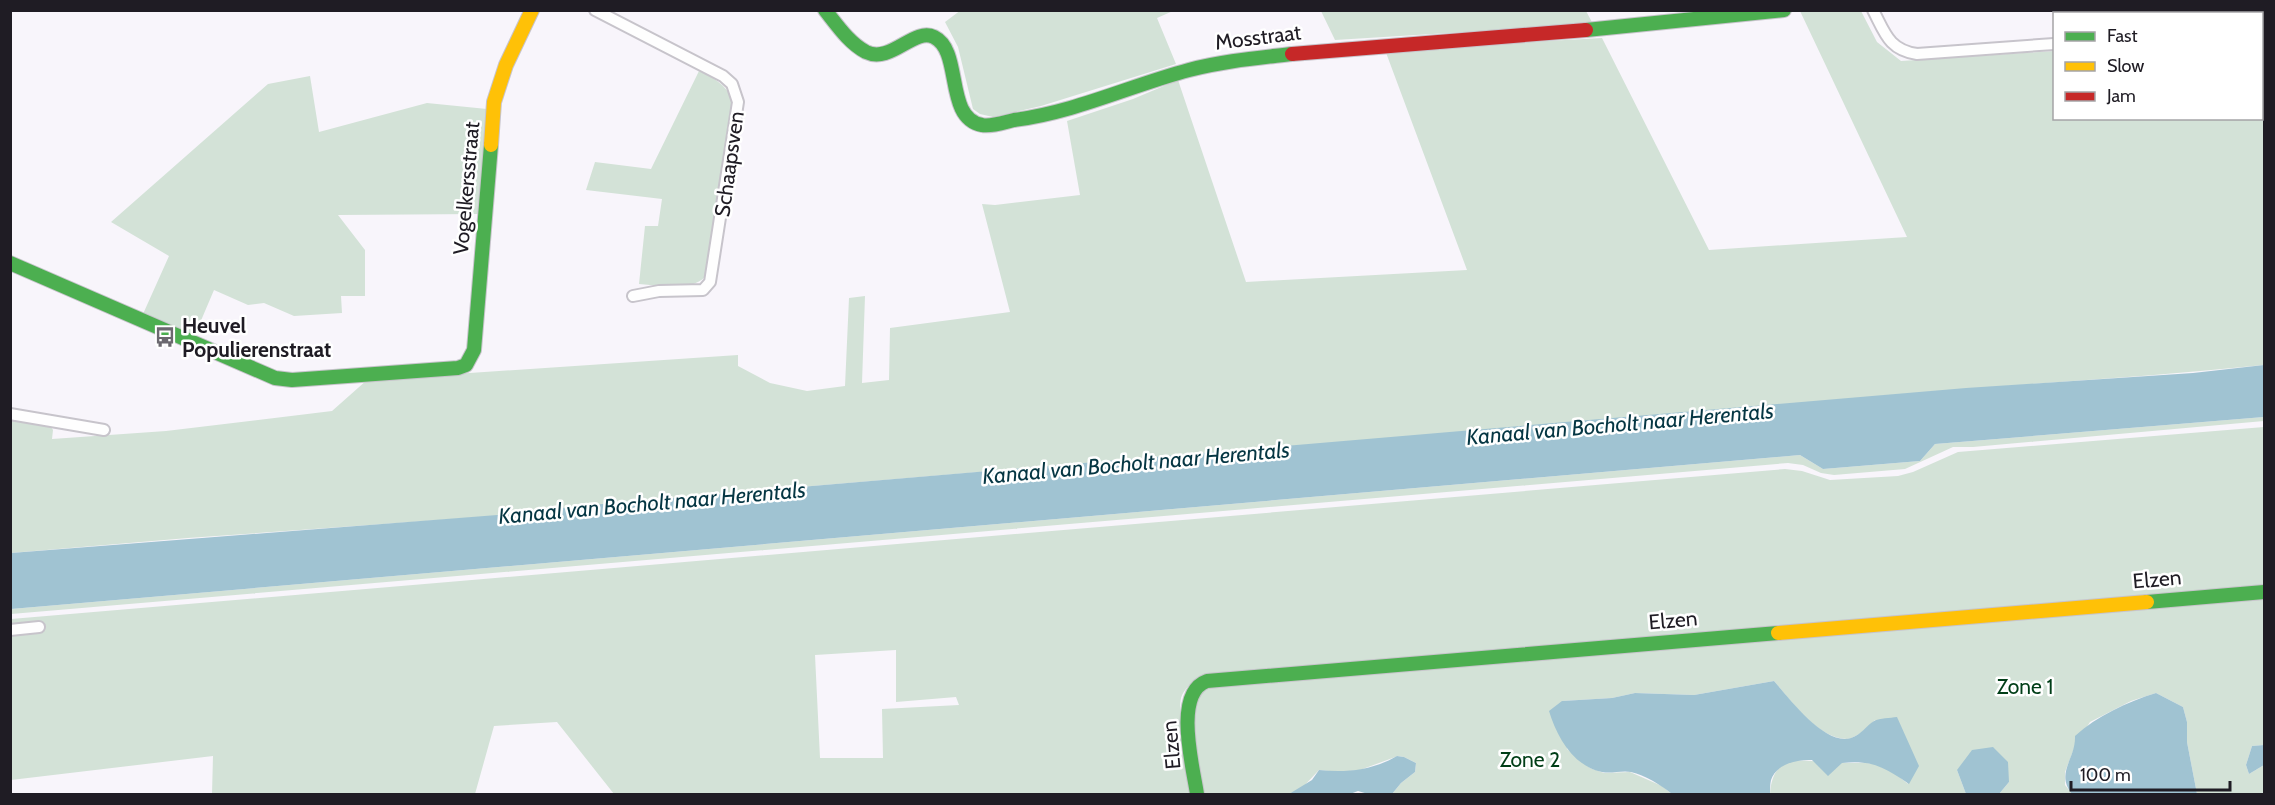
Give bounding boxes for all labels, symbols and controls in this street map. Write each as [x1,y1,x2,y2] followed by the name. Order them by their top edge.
[2053,12,2263,120] legend
[1214,19,1302,55] street label: Mosstraat
[2107,25,2138,47] text: Fast
[2107,55,2144,77] text: Slow
[2106,85,2136,107] text: Jam
[709,110,749,218] street label: Schaapsven
[448,120,484,256] street label: Vogelkersstraat
[182,313,331,362] place label: Heuvel Populierenstraat
[153,325,177,349] bus stop icon: Heuvel Populierenstraat
[1465,397,1775,451] water label: Kanaal van Bocholt naar Herentals
[981,436,1291,490] water label: Kanaal van Bocholt naar Herentals
[497,476,807,530] water label: Kanaal van Bocholt naar Herentals
[2132,564,2182,594] street label: Elzen
[1648,605,1698,635] street label: Elzen
[1997,674,2053,699] park label: Zone 1
[1156,720,1186,770] street label: Elzen
[1500,747,1560,772] park label: Zone 2
[2071,754,2230,792] scale bar
[2080,764,2131,786] text: 100 m

